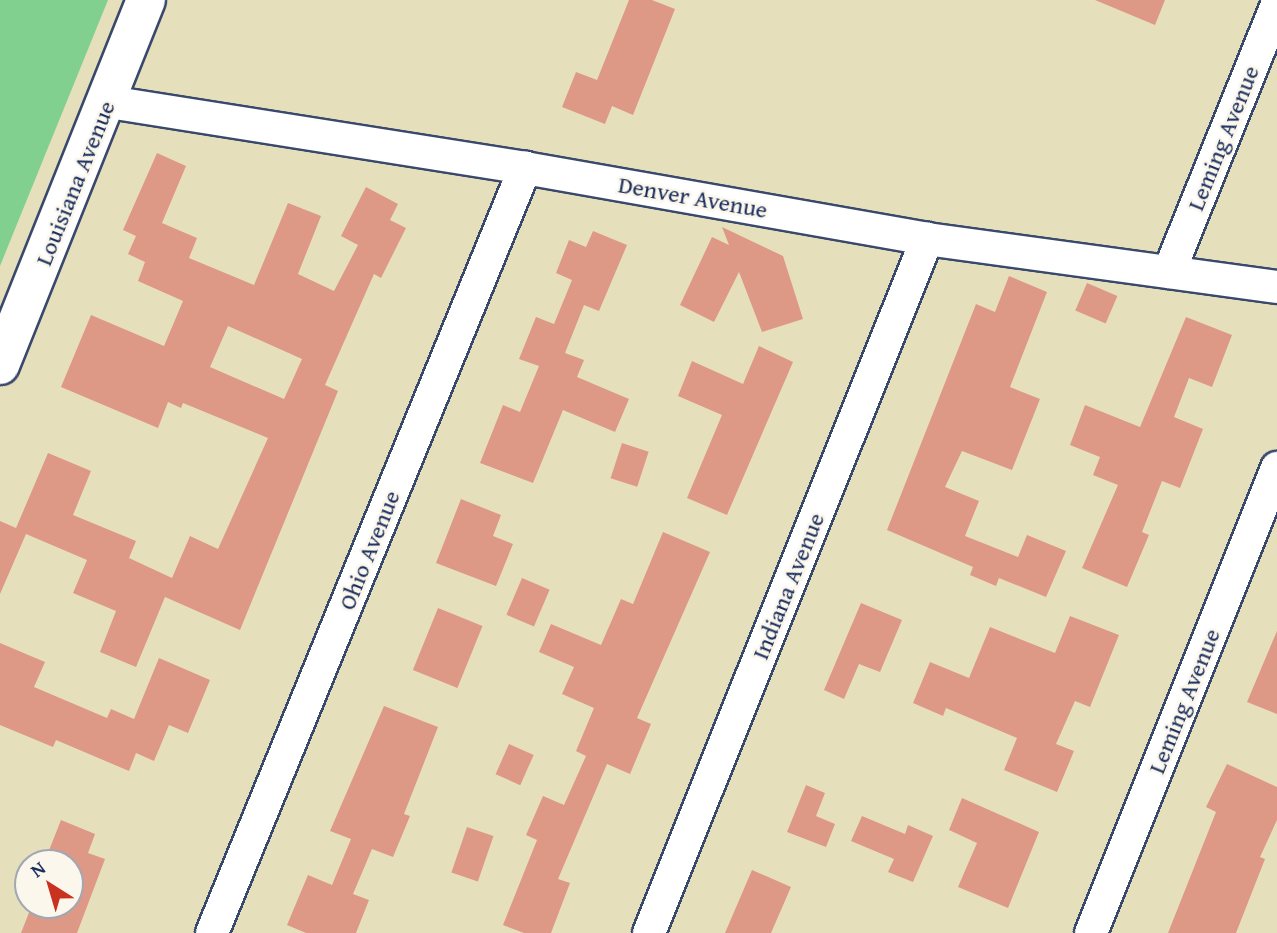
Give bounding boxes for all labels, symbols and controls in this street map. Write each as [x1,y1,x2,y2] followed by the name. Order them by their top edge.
[1181,61,1265,215] street label: Leming Avenue
[29,96,121,270] street label: Louisiana Avenue
[616,170,770,224] street label: Denver Avenue
[332,486,406,614] street label: Ohio Avenue
[746,508,830,664] street label: Indiana Avenue
[1142,624,1226,778] street label: Leming Avenue
[14,849,84,919] north arrow
[24,854,51,884] text: N

